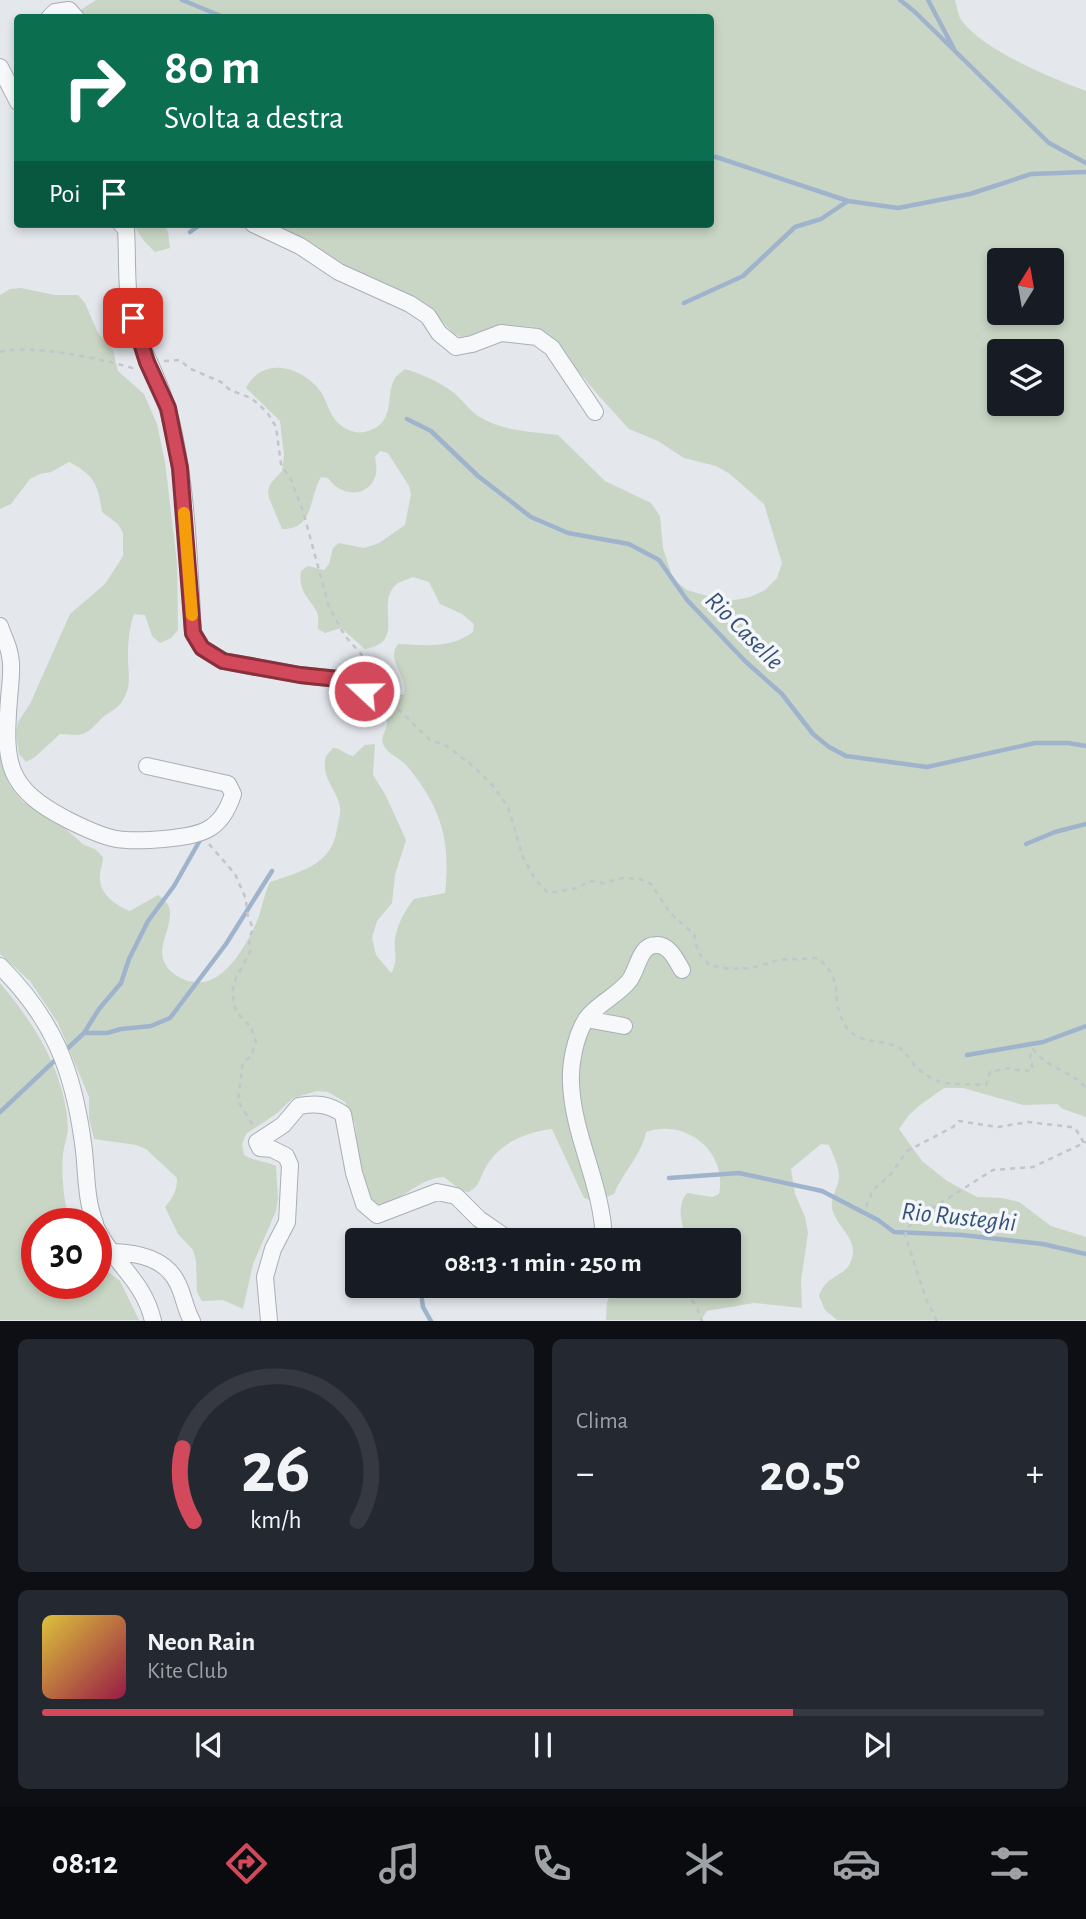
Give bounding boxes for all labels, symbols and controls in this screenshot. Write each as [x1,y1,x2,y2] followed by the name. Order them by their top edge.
[49,42,140,133] icon: right
[164,44,261,93] text: 80 m
[164,102,344,134] text: Svolta a destra
[95,175,133,213] icon: arrive
[49,181,81,207] text: Poi
[987,248,1064,326] north arrow
[987,248,1064,416] map controls
[103,288,163,348] pin
[114,299,152,337] icon: arrive
[987,339,1064,416] button: layers
[700,587,788,675] water label: Rio Caselle
[327,654,401,728] position arrow
[900,1198,1018,1236] water label: Rio Rusteghi
[21,1208,112,1299] speed limit sign: 30
[444,1250,642,1276] text: 08:13 · 1 min · 250 m
[576,1410,628,1433] text: Clima
[241,1434,311,1507] text: 26
[759,1448,861,1500] text: 20.5°
[576,1455,594,1493] text: −
[1026,1455,1044,1493] text: +
[250,1508,302,1533] text: km/h
[147,1629,255,1655] text: Neon Rain
[147,1660,228,1683] text: Kite Club
[190,1726,228,1764] icon: previous
[524,1726,562,1764] icon: pause
[858,1726,896,1764] icon: next
[222,1839,271,1888] icon: directions
[375,1839,424,1888] icon: music
[527,1839,576,1888] icon: phone
[680,1839,729,1888] icon: climate
[832,1839,881,1888] icon: car
[985,1839,1034,1888] icon: filters
[52,1847,118,1879] text: 08:12

